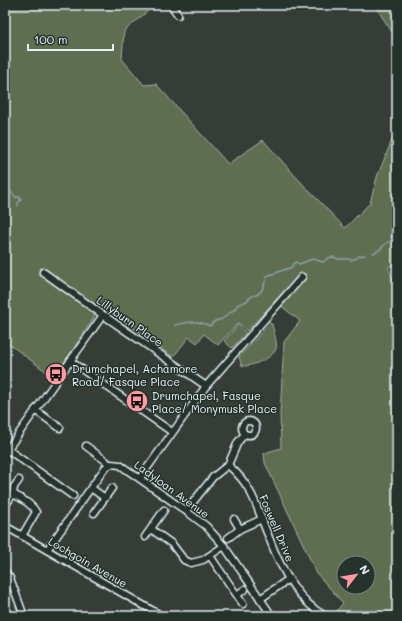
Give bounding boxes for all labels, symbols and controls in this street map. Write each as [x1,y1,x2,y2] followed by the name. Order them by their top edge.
[28,26,113,52] scale bar
[34,31,68,47] text: 100 m
[94,292,166,350] street label: Lillyburn Place
[43,361,69,387] bus stop icon: Drumchapel, Achamore Road/ Fasque Place
[72,361,198,389] place label: Drumchapel, Achamore Road/ Fasque Place
[124,388,150,414] bus stop icon: Drumchapel, Fasque Place/ Monymusk Place
[152,388,277,416] place label: Drumchapel, Fasque Place/ Monymusk Place
[132,457,213,521] street label: Ladyloan Avenue
[256,492,298,564] street label: Foswell Drive
[46,533,130,591] street label: Lochgoin Avenue
[336,555,376,595] north arrow
[356,562,374,577] text: N

